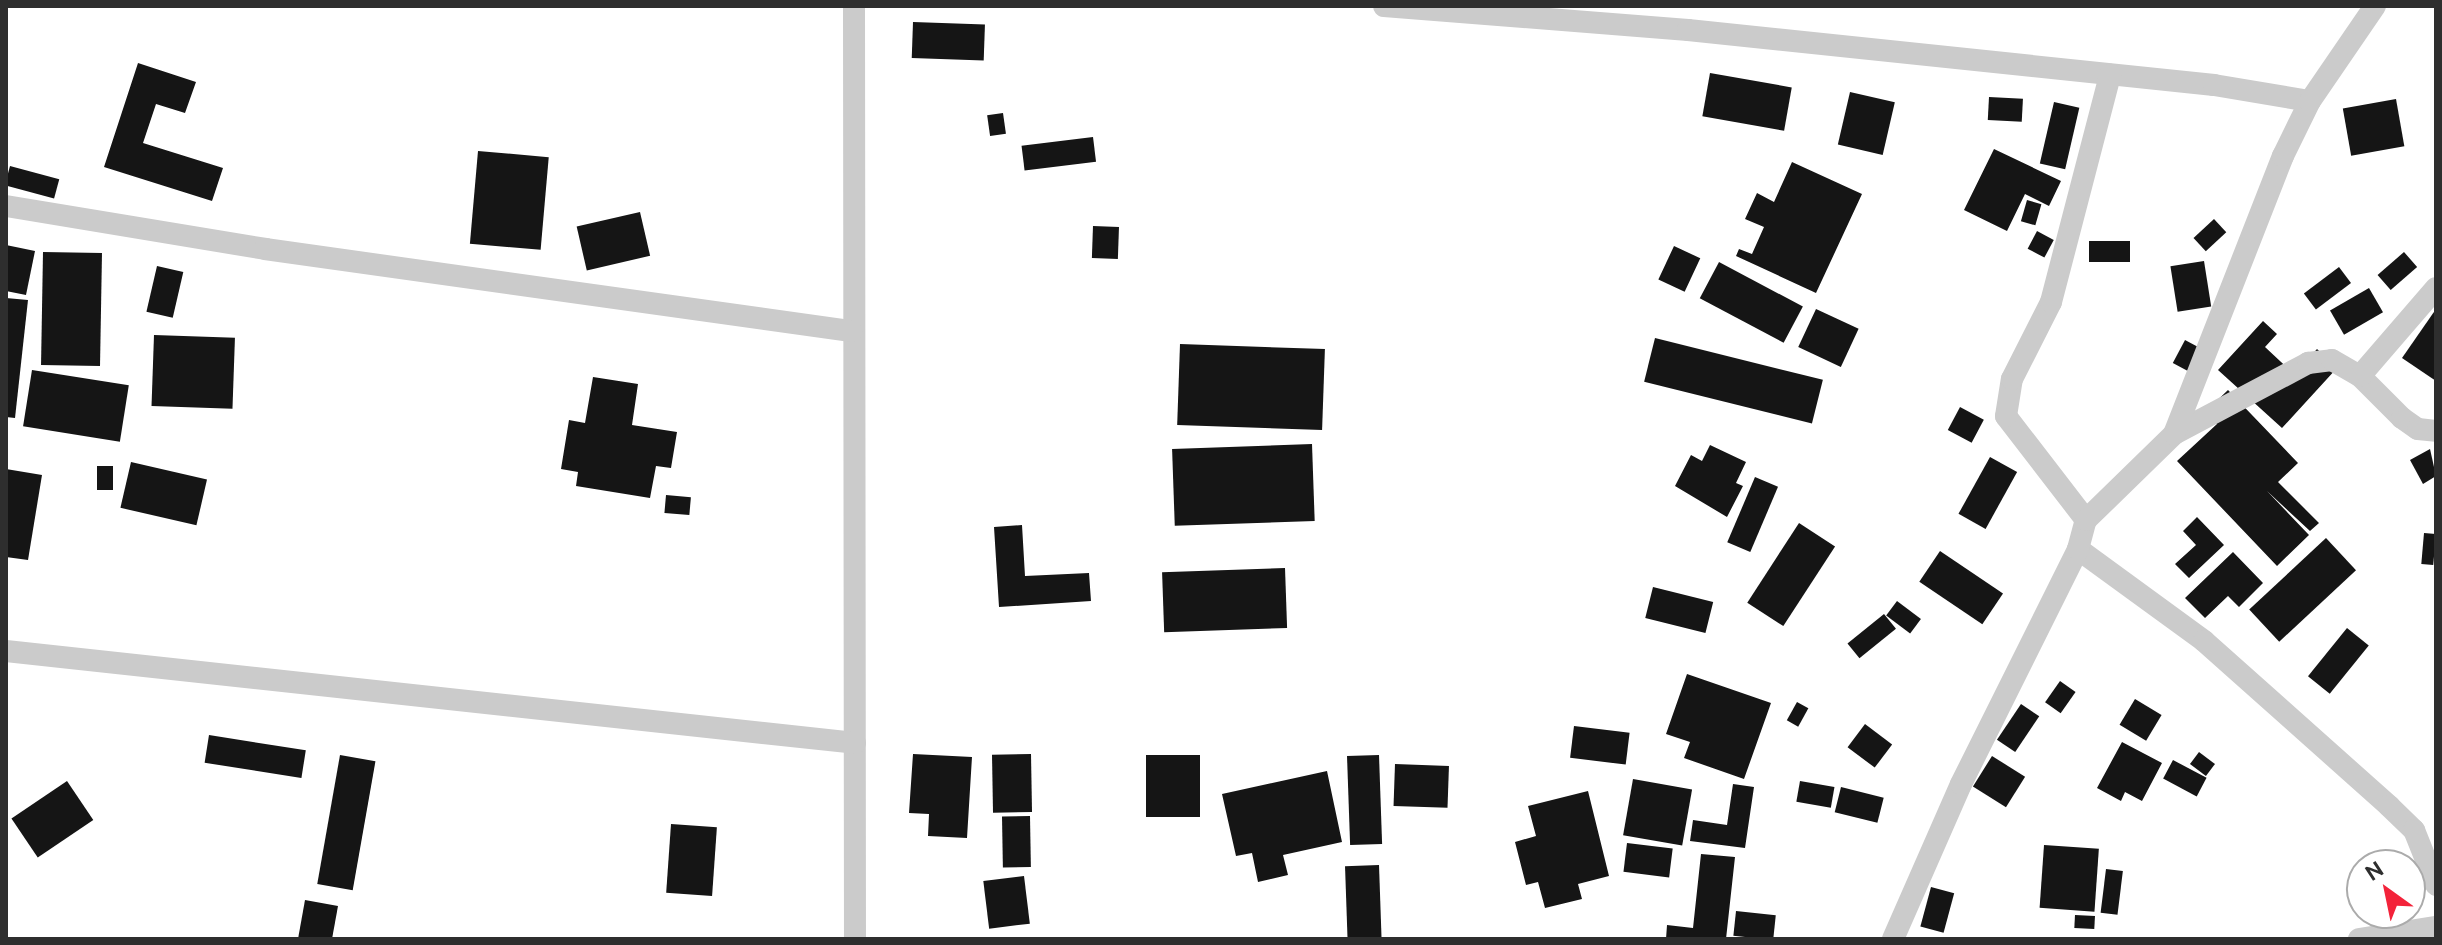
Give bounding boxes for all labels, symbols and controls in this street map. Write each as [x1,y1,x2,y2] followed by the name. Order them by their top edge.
[2346,849,2426,929] north arrow
[2360,855,2387,885] text: N

